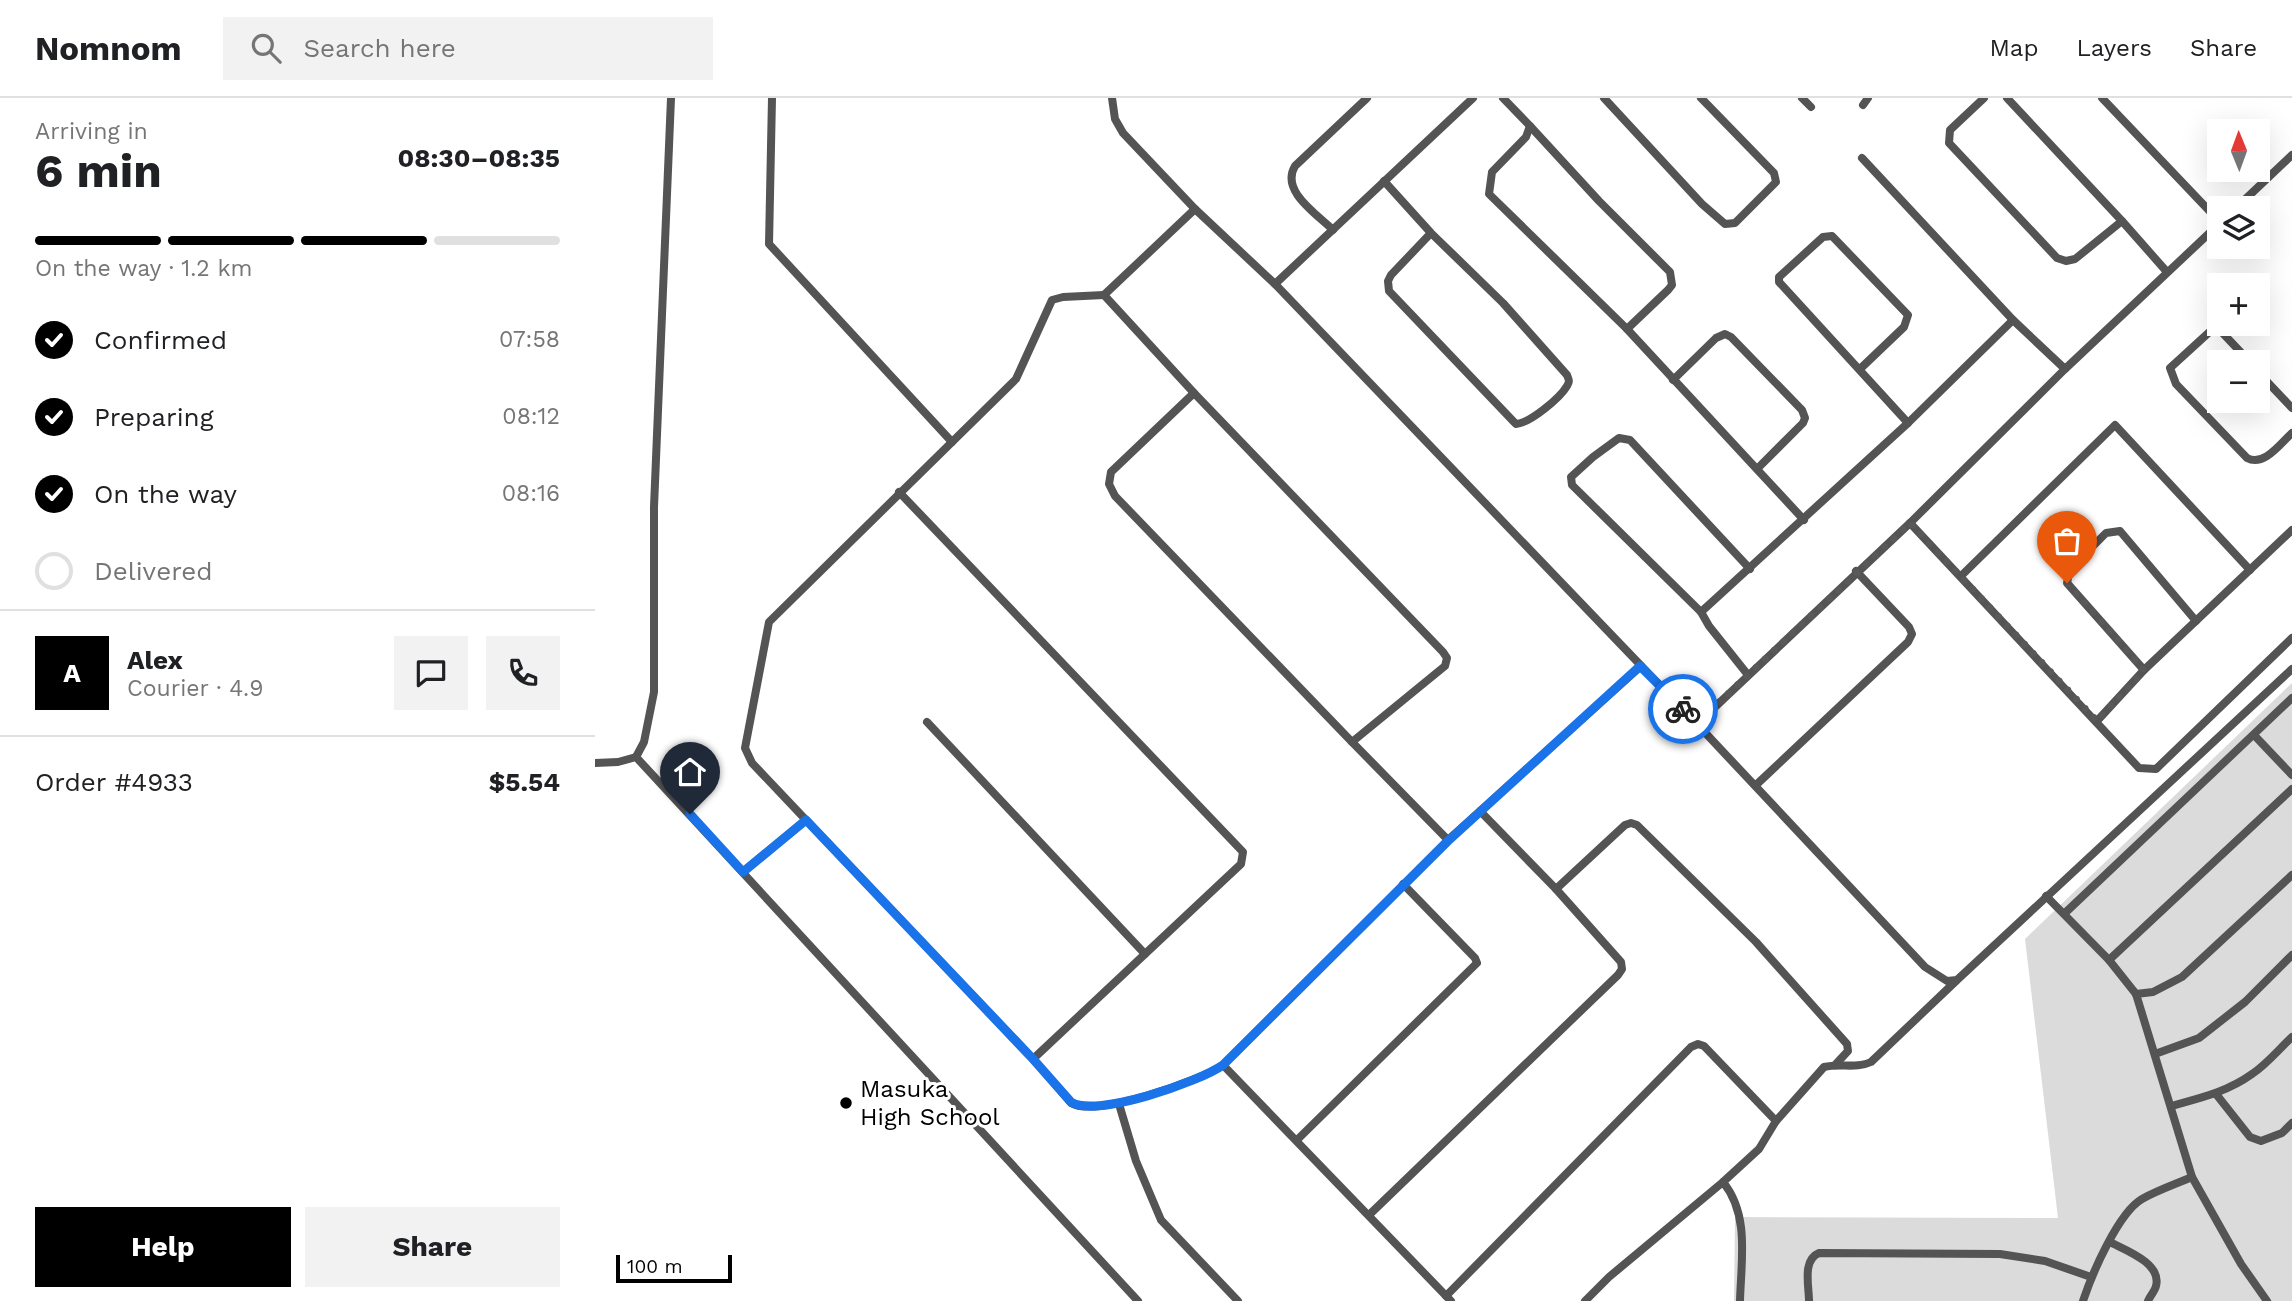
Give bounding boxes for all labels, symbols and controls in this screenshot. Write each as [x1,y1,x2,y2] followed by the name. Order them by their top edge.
[223,17,713,80] search box
[35,29,181,68] text: Nomnom
[247,29,285,67] icon: search
[303,33,456,63] text: Search here
[1990,34,2038,62] text: Map
[2076,34,2152,62] text: Layers
[2190,34,2257,62] text: Share
[35,118,148,145] text: Arriving in
[2207,119,2270,182] north arrow
[2207,119,2270,413] map controls
[397,143,560,173] text: 08:30–08:35
[35,144,162,198] text: 6 min
[2207,196,2270,259] button: layers
[35,255,253,282] text: On the way · 1.2 km
[2207,273,2270,336] button: +
[35,321,73,359] icon: check
[94,325,227,355] text: Confirmed
[499,326,560,353] text: 07:58
[2207,350,2270,413] button: −
[35,398,73,436] icon: check
[94,402,214,432] text: Preparing
[502,403,560,430] text: 08:12
[35,475,73,513] icon: check
[94,479,237,509] text: On the way
[502,480,560,507] text: 08:16
[2037,511,2097,583] pin
[2048,522,2086,560] icon: bag
[94,556,213,586] text: Delivered
[394,636,468,710] button: chat
[486,636,560,710] button: phone
[127,645,183,675] text: Alex
[63,658,81,688] text: A
[1648,674,1718,744] courier
[127,675,263,702] text: Courier · 4.9
[1664,690,1702,728] icon: bike
[660,742,720,814] pin
[671,753,709,791] icon: home
[35,767,193,797] text: Order #4933
[489,767,560,797] text: $5.54
[860,1075,1000,1131] place label: Masuka High School
[838,1095,854,1111] marker: Masuka High School
[35,1207,291,1287] button: Help
[305,1207,560,1287] button: Share
[616,1252,731,1284] scale bar
[627,1255,683,1278] text: 100 m

